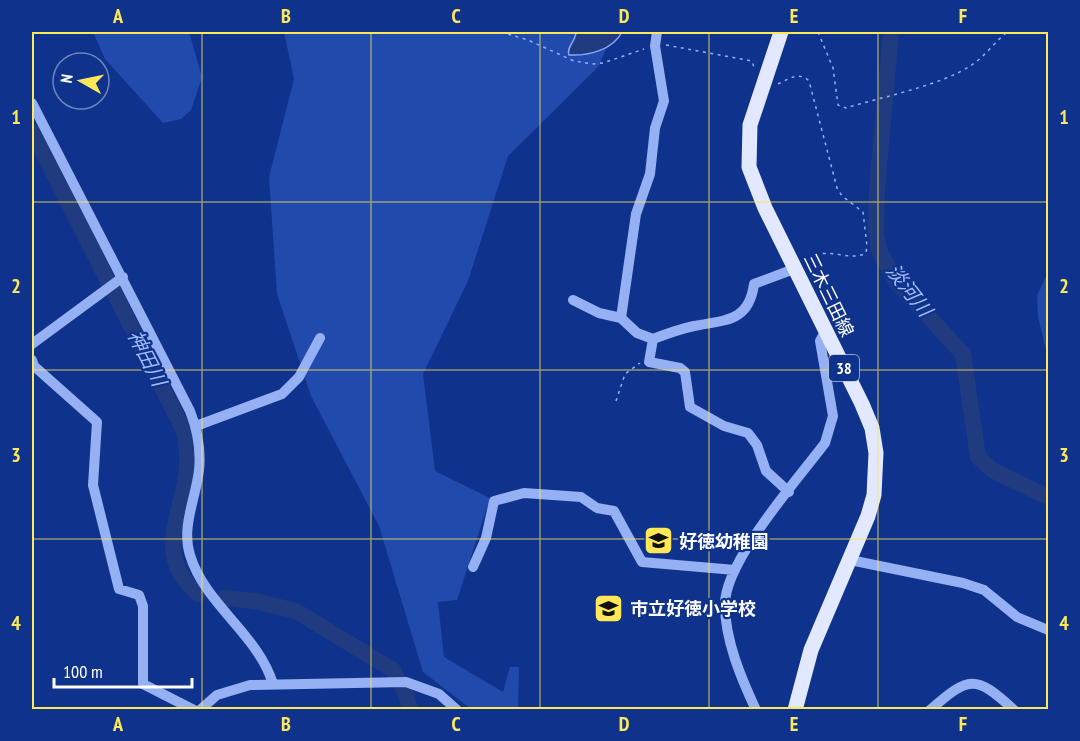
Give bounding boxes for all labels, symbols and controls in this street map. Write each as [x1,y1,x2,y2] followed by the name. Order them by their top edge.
[112,3,124,29] text: A
[281,3,291,29] text: B
[451,3,461,29] text: C
[619,3,630,29] text: D
[790,3,798,29] text: E
[959,3,967,29] text: F
[51,51,111,111] north arrow
[56,73,77,84] text: N
[11,104,21,130] text: 1
[1059,104,1069,130] text: 1
[799,250,859,340] street label: 三木三田線
[880,258,939,323] water label: 淡河川
[11,273,21,299] text: 2
[1059,273,1069,299] text: 2
[122,325,173,392] water label: 神田川
[829,355,859,381] road number: 38
[11,442,21,468] text: 3
[1059,442,1069,468] text: 3
[642,525,674,557] school or university icon: 好徳幼稚園
[679,530,769,553] place label: 好徳幼稚園
[593,592,625,624] school or university icon: 市立好徳小学校
[630,597,756,620] place label: 市立好徳小学校
[11,610,21,636] text: 4
[1059,610,1069,636] text: 4
[54,651,192,689] scale bar
[63,660,103,683] text: 100 m
[112,711,124,737] text: A
[281,711,291,737] text: B
[451,711,461,737] text: C
[619,711,630,737] text: D
[790,711,798,737] text: E
[959,711,967,737] text: F

